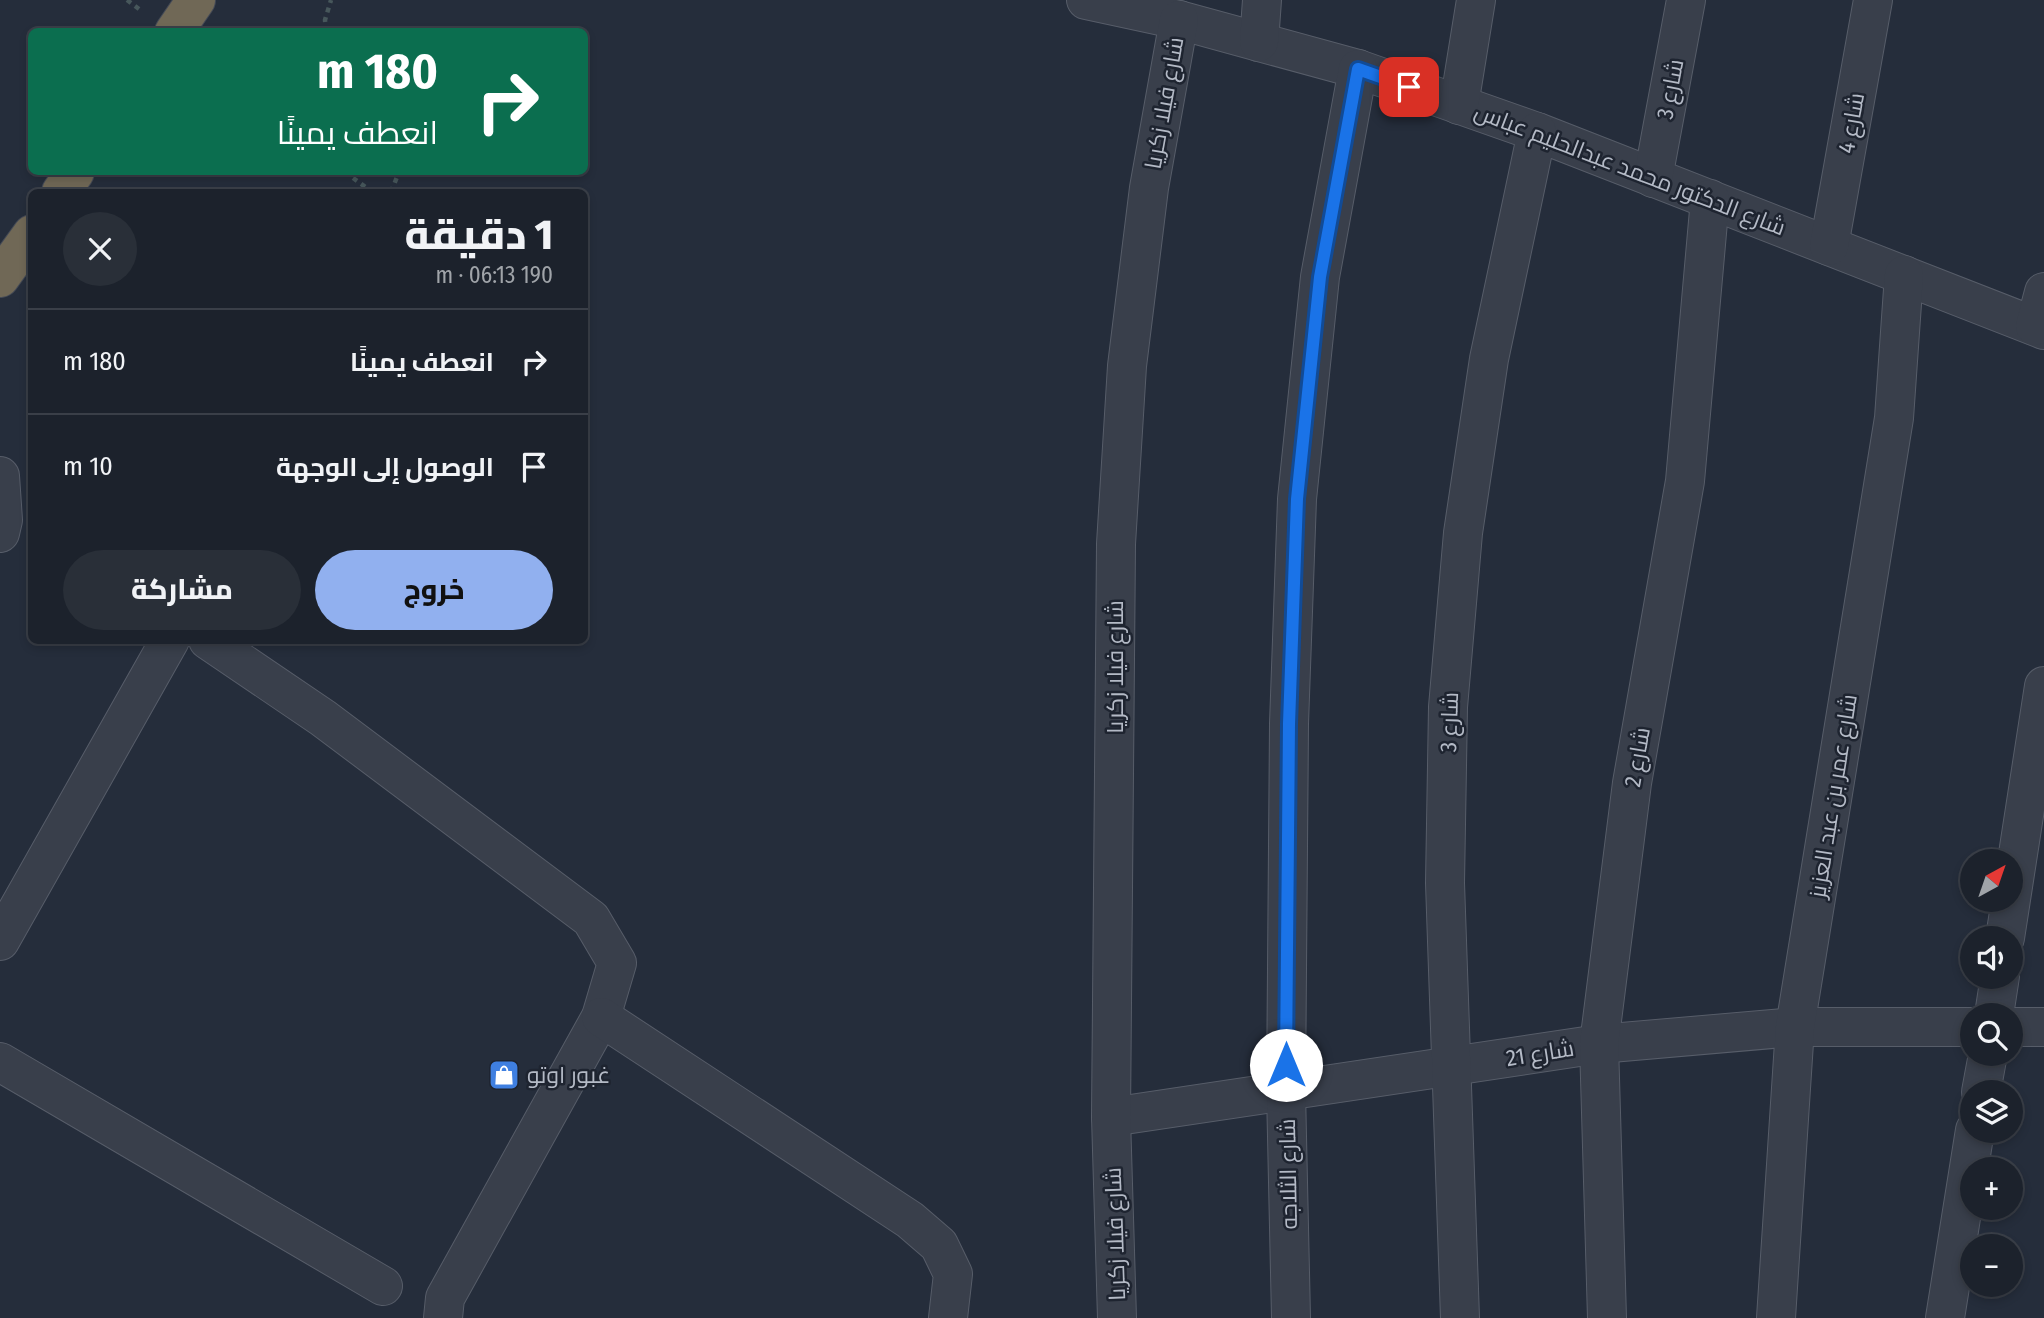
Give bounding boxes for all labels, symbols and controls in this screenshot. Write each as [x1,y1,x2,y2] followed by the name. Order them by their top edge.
[1139,35,1191,172] street label: شارع فيلا زكريا
[317,42,438,101] text: 180 m
[462,56,553,147] icon: right
[1379,57,1439,117] pin
[1651,57,1691,122] street label: شارع 3
[1390,68,1428,106] icon: arrive
[1832,90,1872,156] street label: شارع 4
[1470,97,1790,243] street label: شارع الدكتور محمد عبدالحليم عباس
[277,114,438,152] text: انعطف يمينًا
[404,210,553,260] text: 1 دقيقة
[63,212,137,286] button: close
[435,261,553,289] text: 190 m · 06:13
[515,343,553,381] icon: right
[63,346,126,377] text: 180 m
[350,347,494,378] text: انعطف يمينًا
[515,448,553,486] icon: arrive
[63,451,113,482] text: 10 m
[276,452,494,483] text: الوصول إلى الوجهة
[63,550,301,630] button: مشاركة
[315,550,553,630] button: خروج
[1101,600,1131,734] street label: شارع فيلا زكريا
[1434,691,1466,753] street label: شارع 3
[1803,692,1865,902] street label: شارع عمر بن عبد العزيز
[1618,725,1658,789] street label: شارع 2
[1960,849,2023,912] north arrow
[1960,849,2023,1297] map controls
[1960,926,2023,989] button: sound
[1960,1003,2023,1066] button: search
[1249,1028,1323,1102] position arrow
[1504,1034,1576,1074] street label: شارع 21
[487,1058,521,1092] shop icon: غبور اوتو
[527,1061,610,1089] place label: غبور اوتو
[1960,1080,2023,1143] button: layers
[1273,1118,1305,1230] street label: شارع الثلاجه
[1960,1157,2023,1220] button: +
[1099,1167,1133,1301] street label: شارع فيلا زكريا
[1960,1234,2023,1297] button: −

